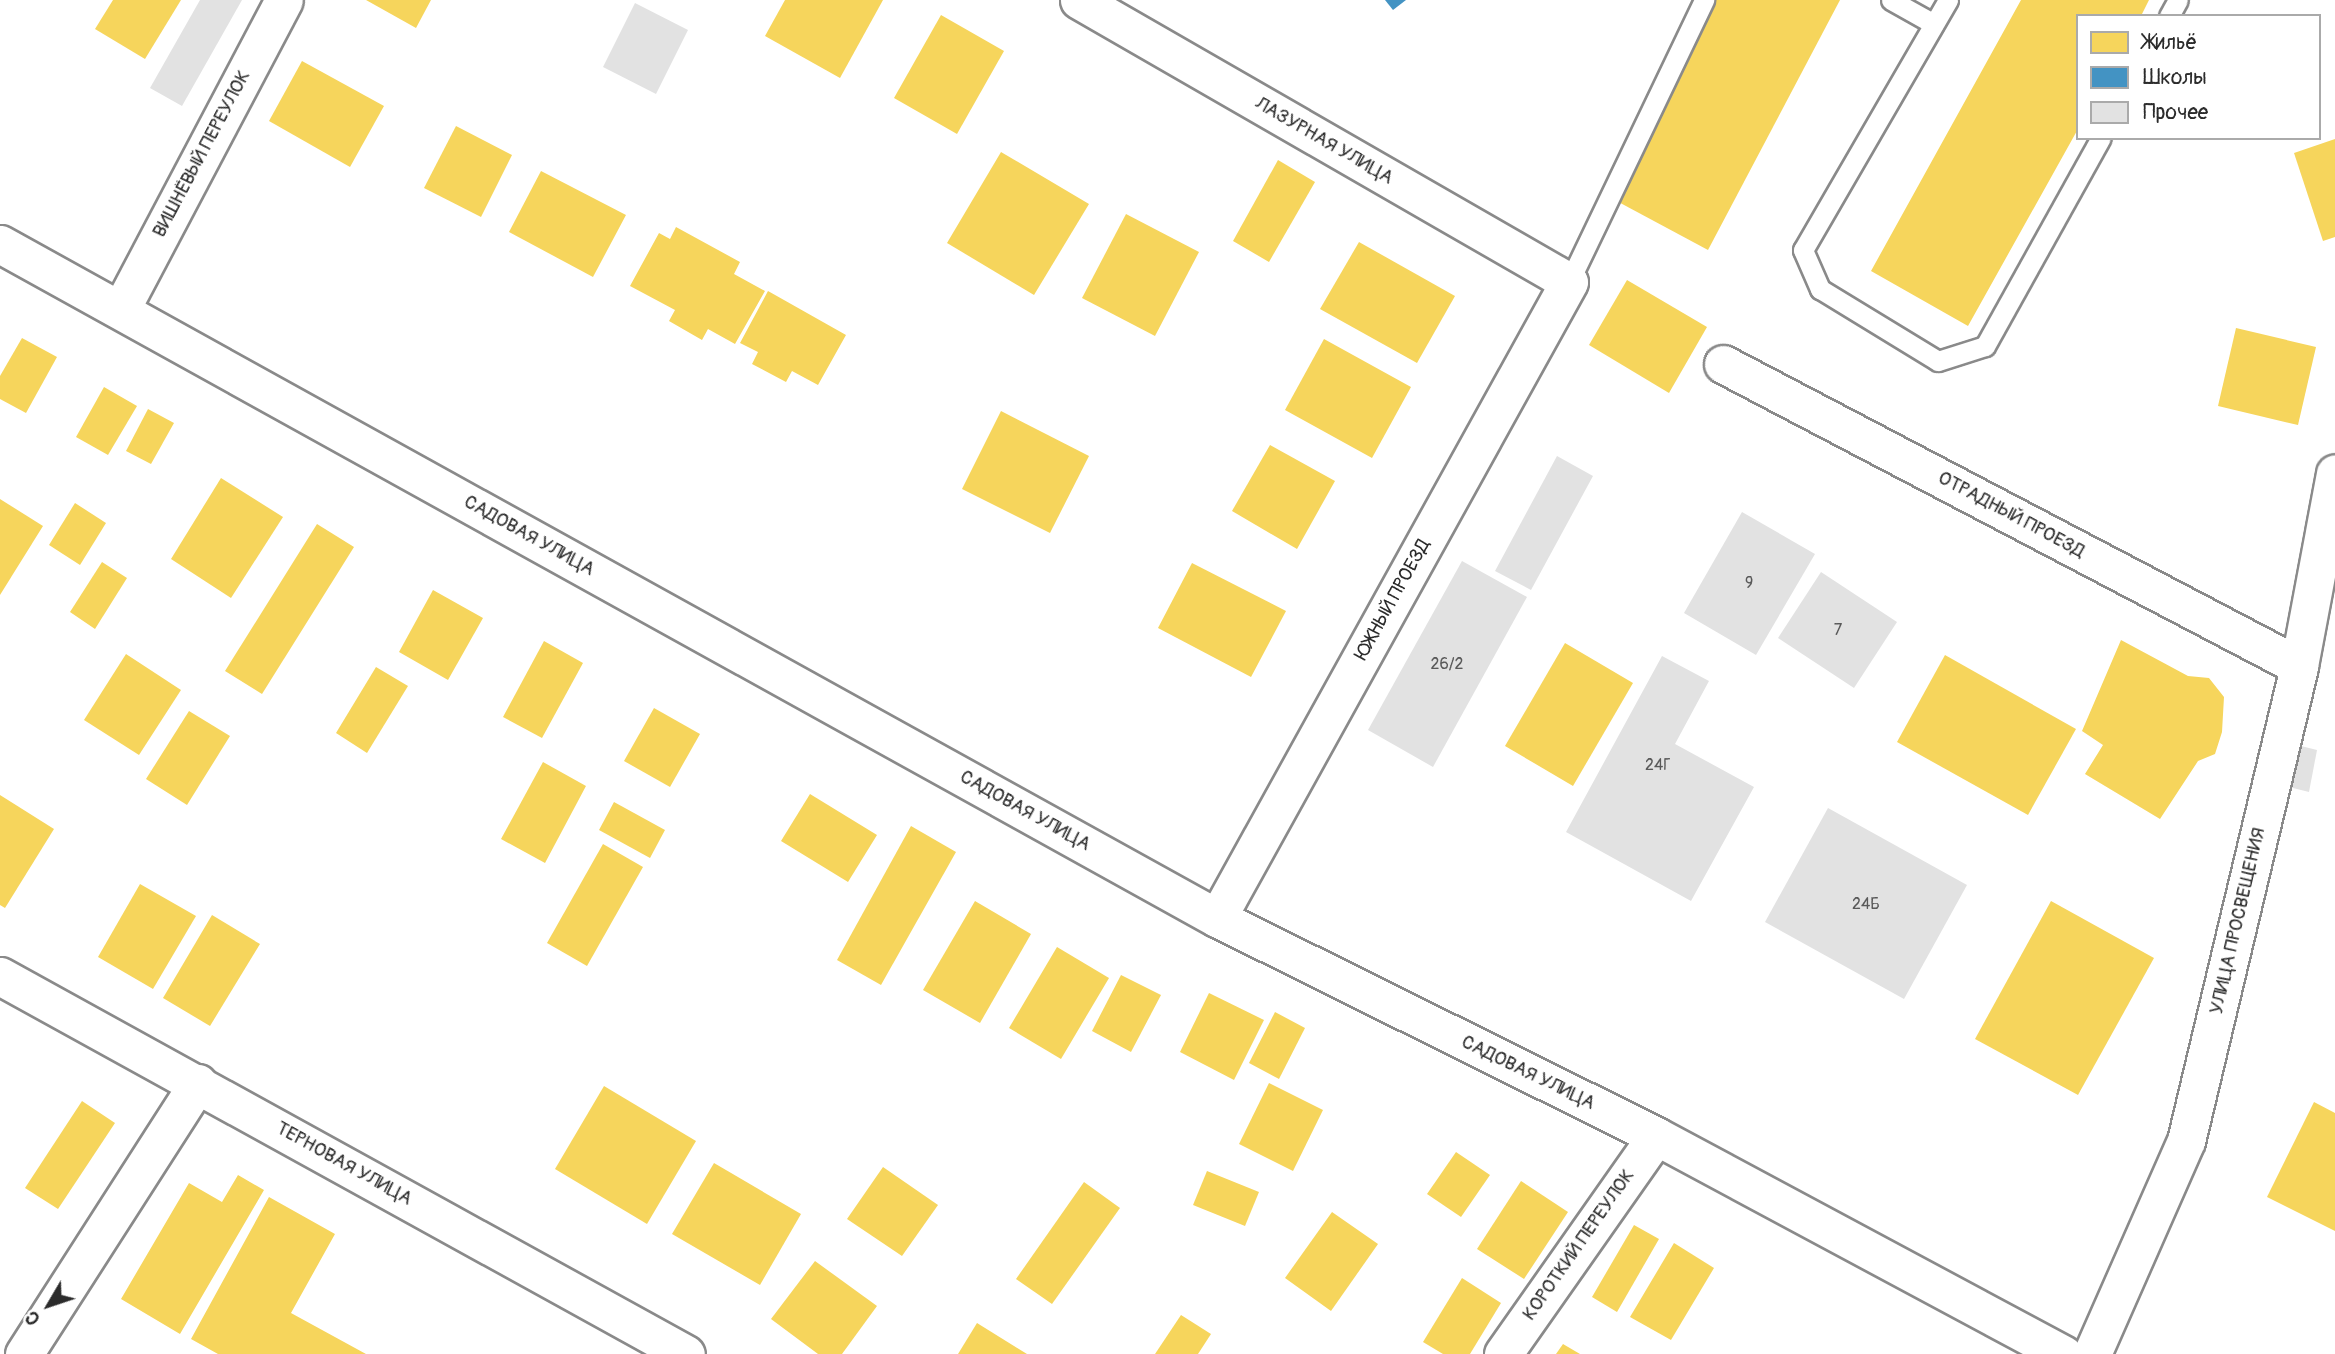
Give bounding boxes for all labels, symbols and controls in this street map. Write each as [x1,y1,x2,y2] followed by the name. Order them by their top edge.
[2076,14,2321,140] legend
[2143,29,2197,56] text: Жильё
[2143,64,2207,91] text: Школы
[148,67,256,241] street label: ВИШНЁВЫЙ ПЕРЕУЛОК
[1251,92,1397,190] street label: ЛАЗУРНАЯ УЛИЦА
[2143,99,2208,126] text: Прочее
[1934,467,2088,563] street label: ОТРАДНЫЙ ПРОЕЗД
[460,491,598,581] street label: САДОВАЯ УЛИЦА
[1350,536,1436,664] street label: ЮЖНЫЙ ПРОЕЗД
[1745,573,1753,593] house number: 9
[1834,620,1842,640] house number: 7
[1431,654,1463,674] house number: 26/2
[1645,755,1671,775] house number: 24Г
[956,766,1094,856] street label: САДОВАЯ УЛИЦА
[2205,826,2271,1016] street label: УЛИЦА ПРОСВЕЩЕНИЯ
[1852,894,1880,914] house number: 24Б
[1458,1031,1598,1115] street label: САДОВАЯ УЛИЦА
[272,1117,416,1211] street label: ТЕРНОВАЯ УЛИЦА
[1518,1165,1640,1325] street label: КОРОТКИЙ ПЕРЕУЛОК
[14,1270,84,1340] north arrow
[20,1306,46,1330] text: С

